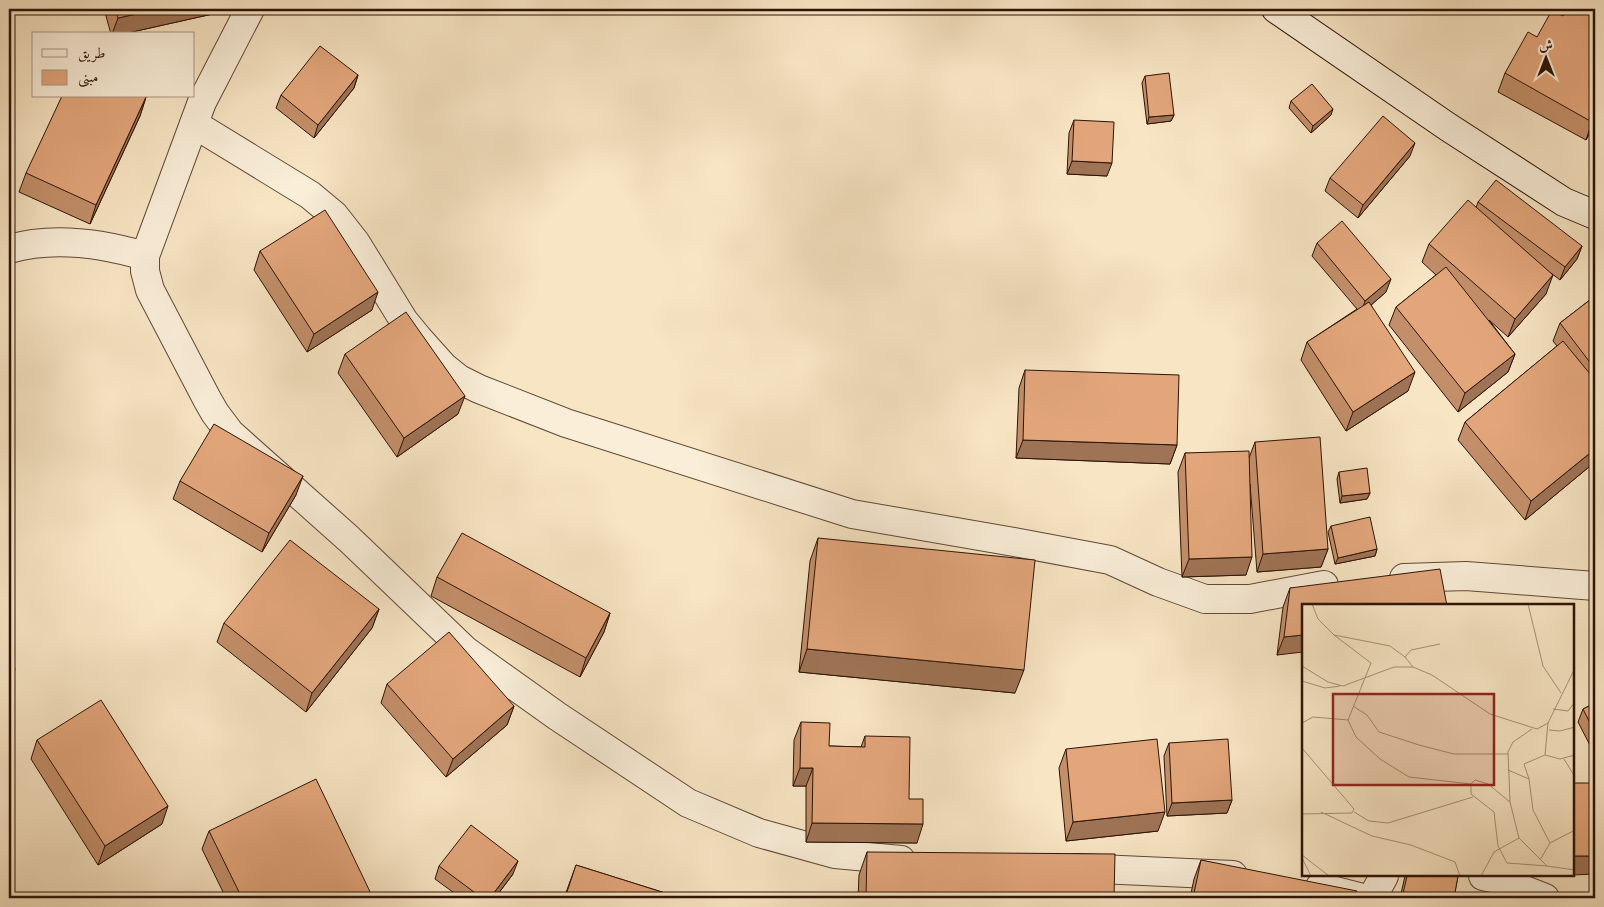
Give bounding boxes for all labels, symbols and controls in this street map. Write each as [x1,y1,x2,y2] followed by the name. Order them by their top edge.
[32,32,195,98] legend
[1522,32,1572,82] north arrow
[1539,37,1553,55] text: ش
[78,44,105,63] text: طريق
[78,68,98,88] text: مبنى
[1302,604,1574,877] inset map

